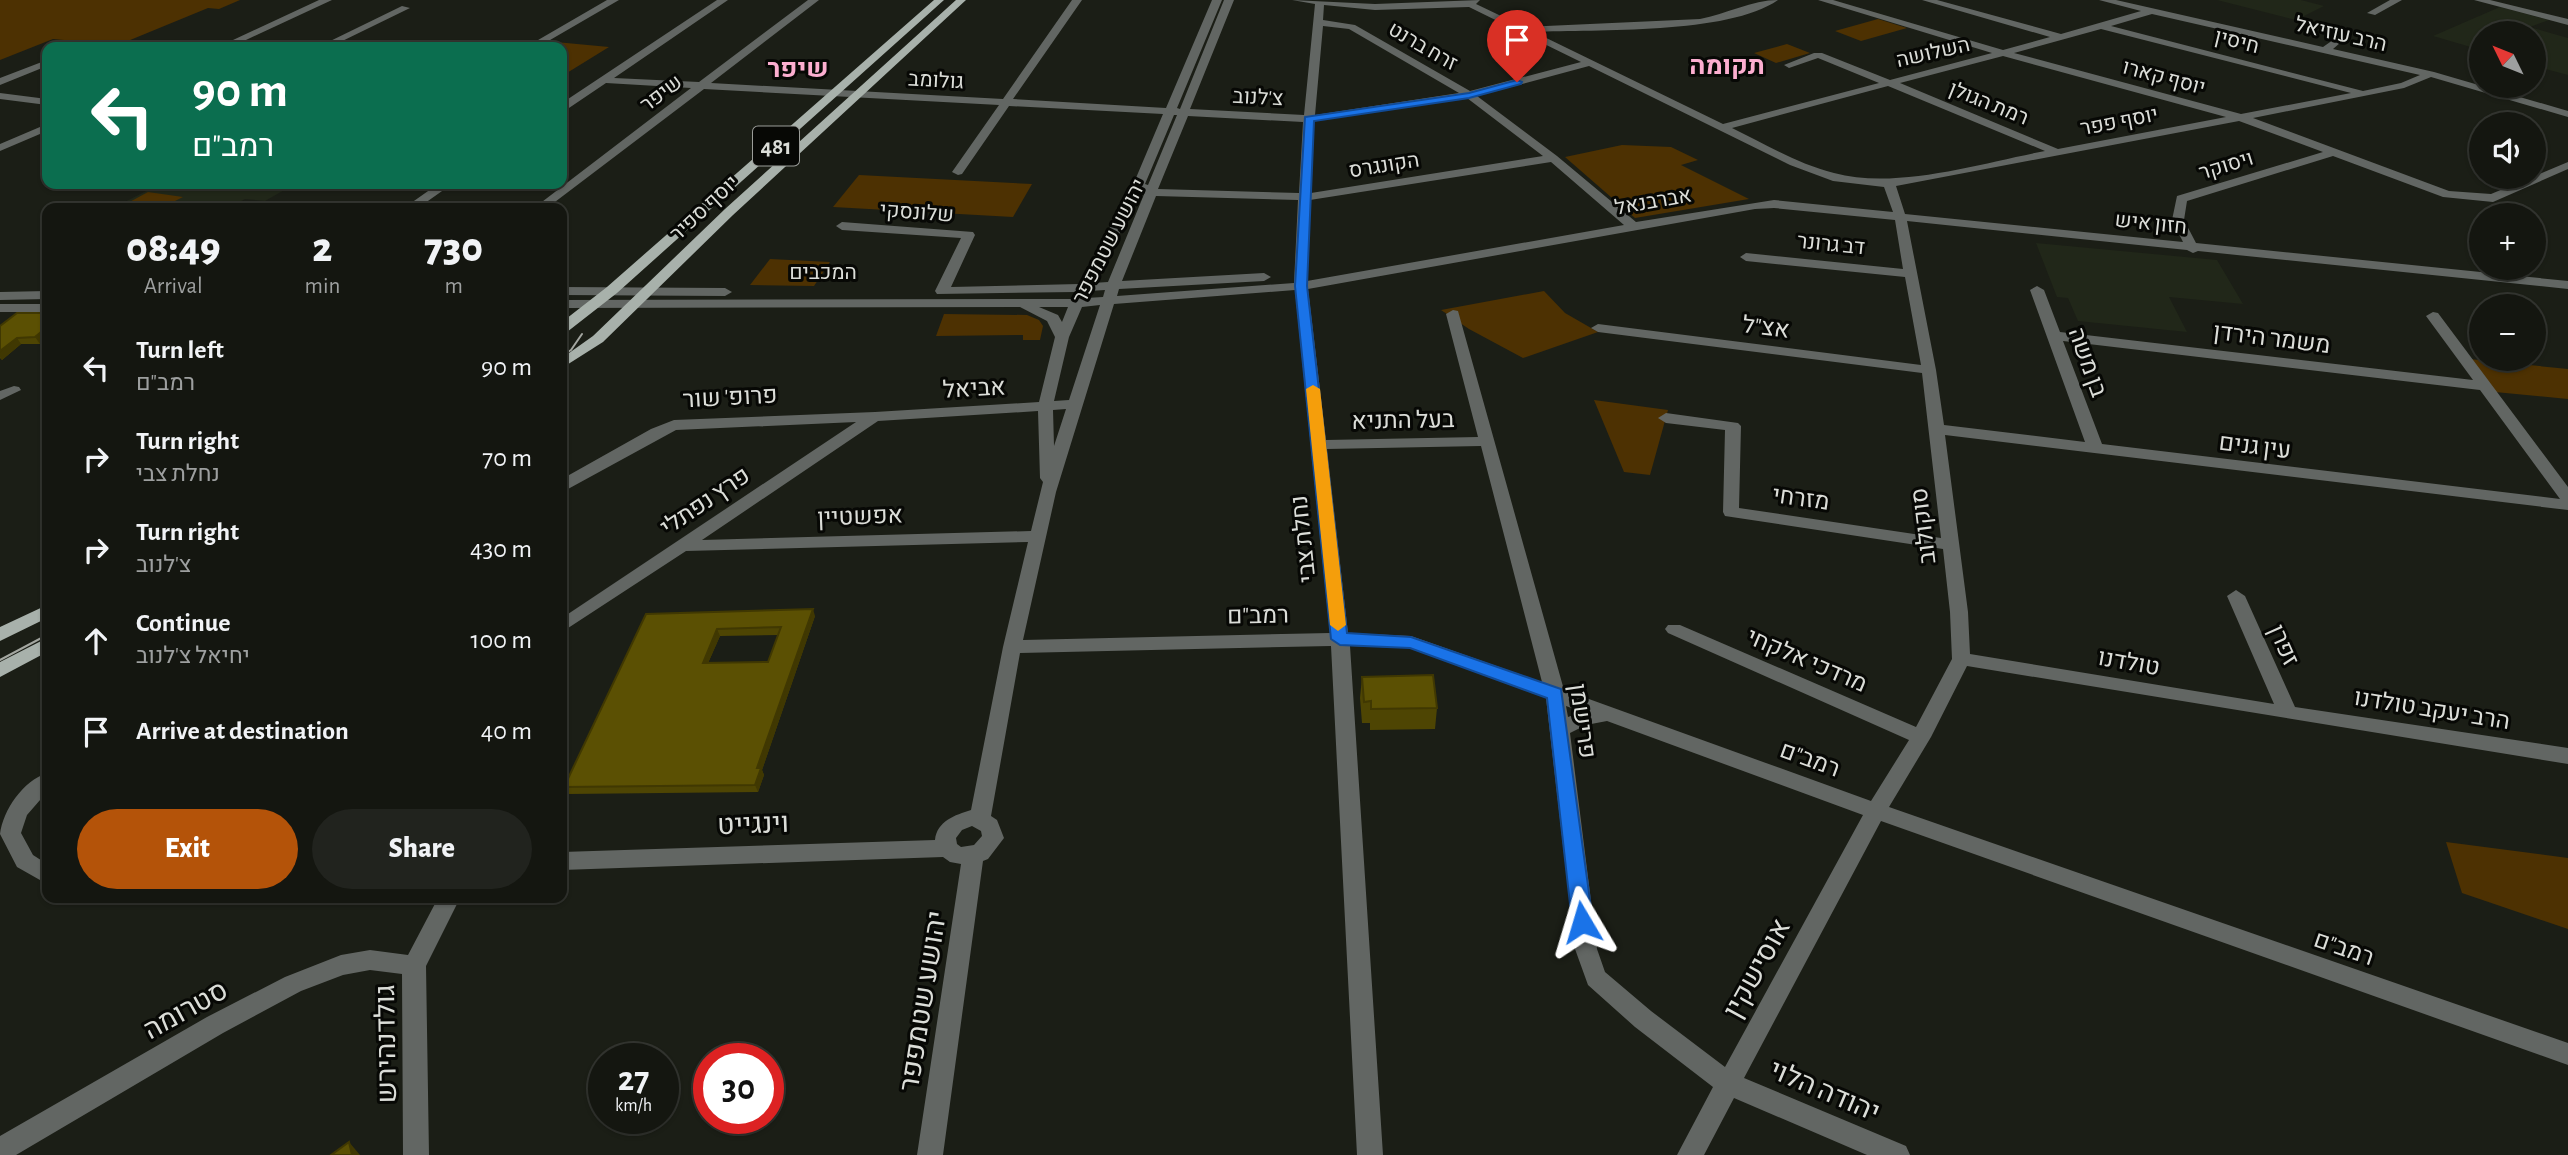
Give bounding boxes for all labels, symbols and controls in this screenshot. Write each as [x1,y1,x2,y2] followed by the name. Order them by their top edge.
[1487,10,1547,82] pin
[2293,14,2389,55] street label: הרב עוזיאל
[1385,18,1461,74] street label: זרח ברנט
[1498,21,1536,59] icon: arrive
[2469,21,2546,98] north arrow
[2469,21,2546,371] map controls
[2213,26,2261,57] street label: חיסין
[1894,34,1972,71] street label: השלושה
[1689,53,1765,79] district label: תקומה
[767,56,829,82] district label: שיפר
[2120,56,2208,99] street label: יוסף קארו
[192,67,288,116] text: 90 m
[908,69,964,92] street label: גולומב
[77,70,168,161] icon: left
[636,71,686,116] street label: שיפר
[1946,78,2032,129] street label: רמת הגולן
[1232,86,1284,109] street label: צ'לנוב
[2079,104,2160,139] street label: יוסף פפר
[2469,112,2546,189] button: sound
[753,127,799,166] road number: 481
[192,130,274,162] text: רמב"ם
[2197,147,2256,184] street label: ויסוקר
[1347,150,1421,181] street label: הקונגרס
[666,172,743,245] street label: יוסף ספיר
[1069,176,1150,307] street label: יהושע שטמפפר
[1613,184,1693,219] street label: אברבנאל
[879,199,955,226] street label: שלונסקי
[2469,203,2546,280] button: +
[2114,209,2188,238] street label: חזון איש
[126,227,221,269] text: 08:49
[312,227,332,269] text: 2
[424,227,483,269] text: 730
[1796,230,1866,258] street label: דב גרונר
[789,262,857,283] street label: המכבים
[144,275,203,298] text: Arrival
[304,275,340,298] text: min
[444,275,463,298] text: m
[2469,294,2546,371] button: −
[1741,313,1791,343] street label: אצ"ל
[2212,320,2332,358] street label: משמר הירדן
[2063,324,2111,401] street label: בן משה
[136,337,224,363] text: Turn left
[77,349,115,387] icon: left
[481,354,532,380] text: 90 m
[136,372,195,395] text: רמב"ם
[942,375,1006,403] street label: אביאל
[682,384,778,412] street label: פרופ' שור
[1351,408,1455,434] street label: בעל התניא
[136,428,239,454] text: Turn right
[2217,431,2292,463] street label: עין גנים
[77,440,115,478] icon: right
[482,445,532,471] text: 70 m
[136,463,220,486] text: נחלת צבי
[657,463,755,540] street label: פרץ נפתלי
[1771,483,1831,515] street label: מזרחי
[1907,486,1941,565] street label: סוקולוב
[1287,494,1321,584] street label: נחלת צבי
[817,504,903,530] street label: אפשטיין
[136,519,239,545] text: Turn right
[77,531,115,569] icon: right
[470,536,532,562] text: 430 m
[136,554,191,577] text: צ'לנוב
[1227,603,1289,629] street label: רמב"ם
[136,610,231,636] text: Continue
[2264,621,2303,670] street label: זפרן
[77,622,115,660] icon: ahead
[1743,625,1870,697] street label: מרדכי אלקחי
[471,627,532,653] text: 100 m
[136,645,250,668] text: יחיאל צ'לנוב
[2096,646,2162,680] street label: טולדנו
[1565,682,1599,760] street label: פרישמן
[2352,686,2512,734] street label: הרב יעקב טולדנו
[77,713,115,751] icon: arrive
[136,718,349,744] text: Arrive at destination
[481,718,532,744] text: 40 m
[1777,738,1843,782] street label: רמב"ם
[77,809,298,889] button: Exit
[312,809,532,889] button: Share
[717,810,789,840] street label: וינגייט
[1545,885,1619,959] position arrow
[896,909,952,1094] street label: יהושע שטמפפר
[1719,915,1796,1023] street label: אוסישקין
[2311,928,2377,970] street label: רמב"ם
[139,976,233,1045] street label: סטרומה
[372,984,402,1104] street label: גולדנהירש
[693,1043,784,1134] speed limit sign: 30
[1765,1056,1883,1127] street label: יהודה הלוי
[618,1062,649,1097] text: 27
[615,1097,652,1115] text: km/h

